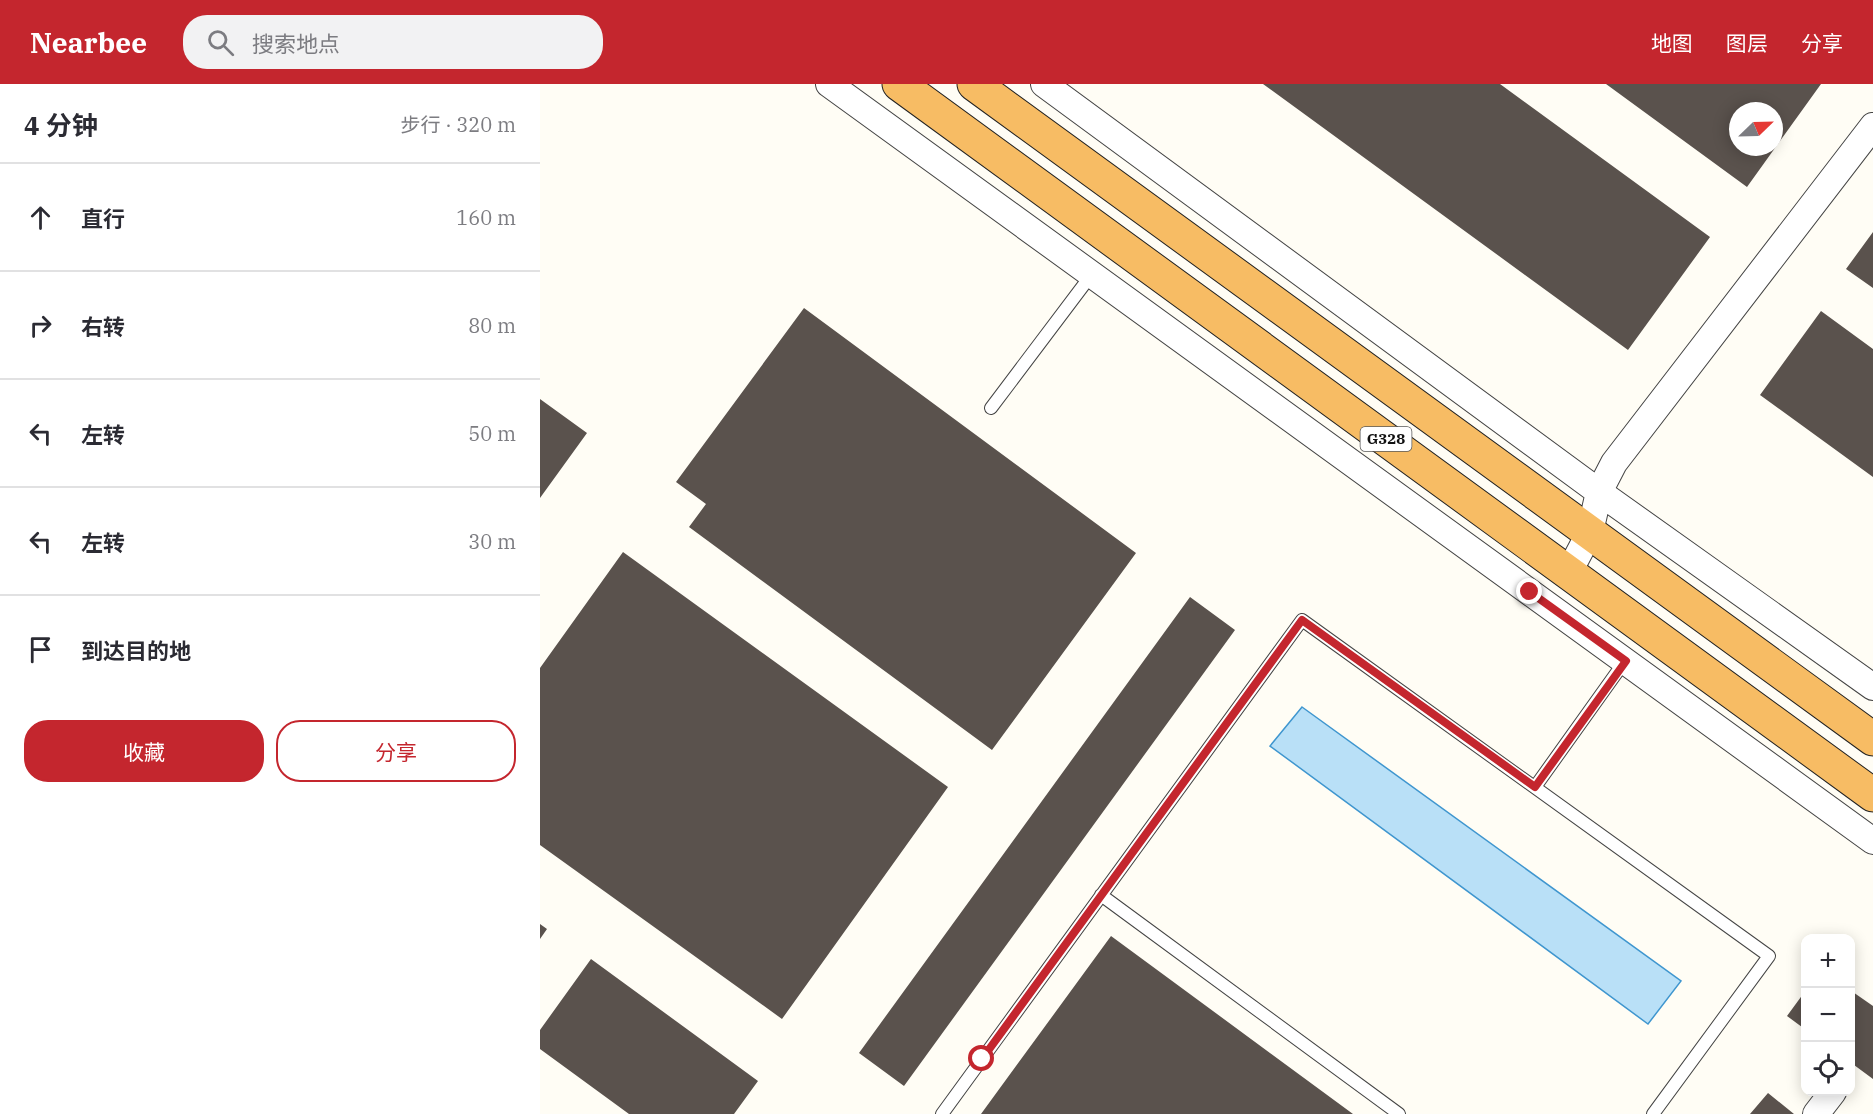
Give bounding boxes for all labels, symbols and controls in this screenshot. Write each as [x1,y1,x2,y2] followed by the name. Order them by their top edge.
[183,15,603,69] search box
[30,24,147,61] text: Nearbee
[204,26,237,59] icon: search
[252,29,340,58] text: 搜索地点
[1651,29,1693,57] text: 地图
[1726,29,1768,57] text: 图层
[1801,29,1843,57] text: 分享
[1729,102,1783,156] north arrow
[24,108,98,142] text: 4 分钟
[401,111,516,138] text: 步行 · 320 m
[24,201,57,234] icon: ahead
[81,204,125,233] text: 直行
[456,204,516,231] text: 160 m
[24,309,57,342] icon: right
[81,312,125,341] text: 右转
[468,312,516,339] text: 80 m
[24,417,57,450] icon: left
[81,420,125,449] text: 左转
[468,420,516,447] text: 50 m
[1360,427,1412,451] road number: G328
[24,525,57,558] icon: left
[81,528,125,557] text: 左转
[468,528,516,555] text: 30 m
[1516,578,1542,604] route end
[24,633,57,666] icon: arrive
[81,636,191,665] text: 到达目的地
[24,720,264,782] button: 收藏
[276,720,516,782] button: 分享
[1801,934,1855,1096] map controls
[1801,934,1855,988] button: +
[1801,988,1855,1042] button: −
[1801,1042,1855,1096] button: locate
[968,1045,994,1071] route start

